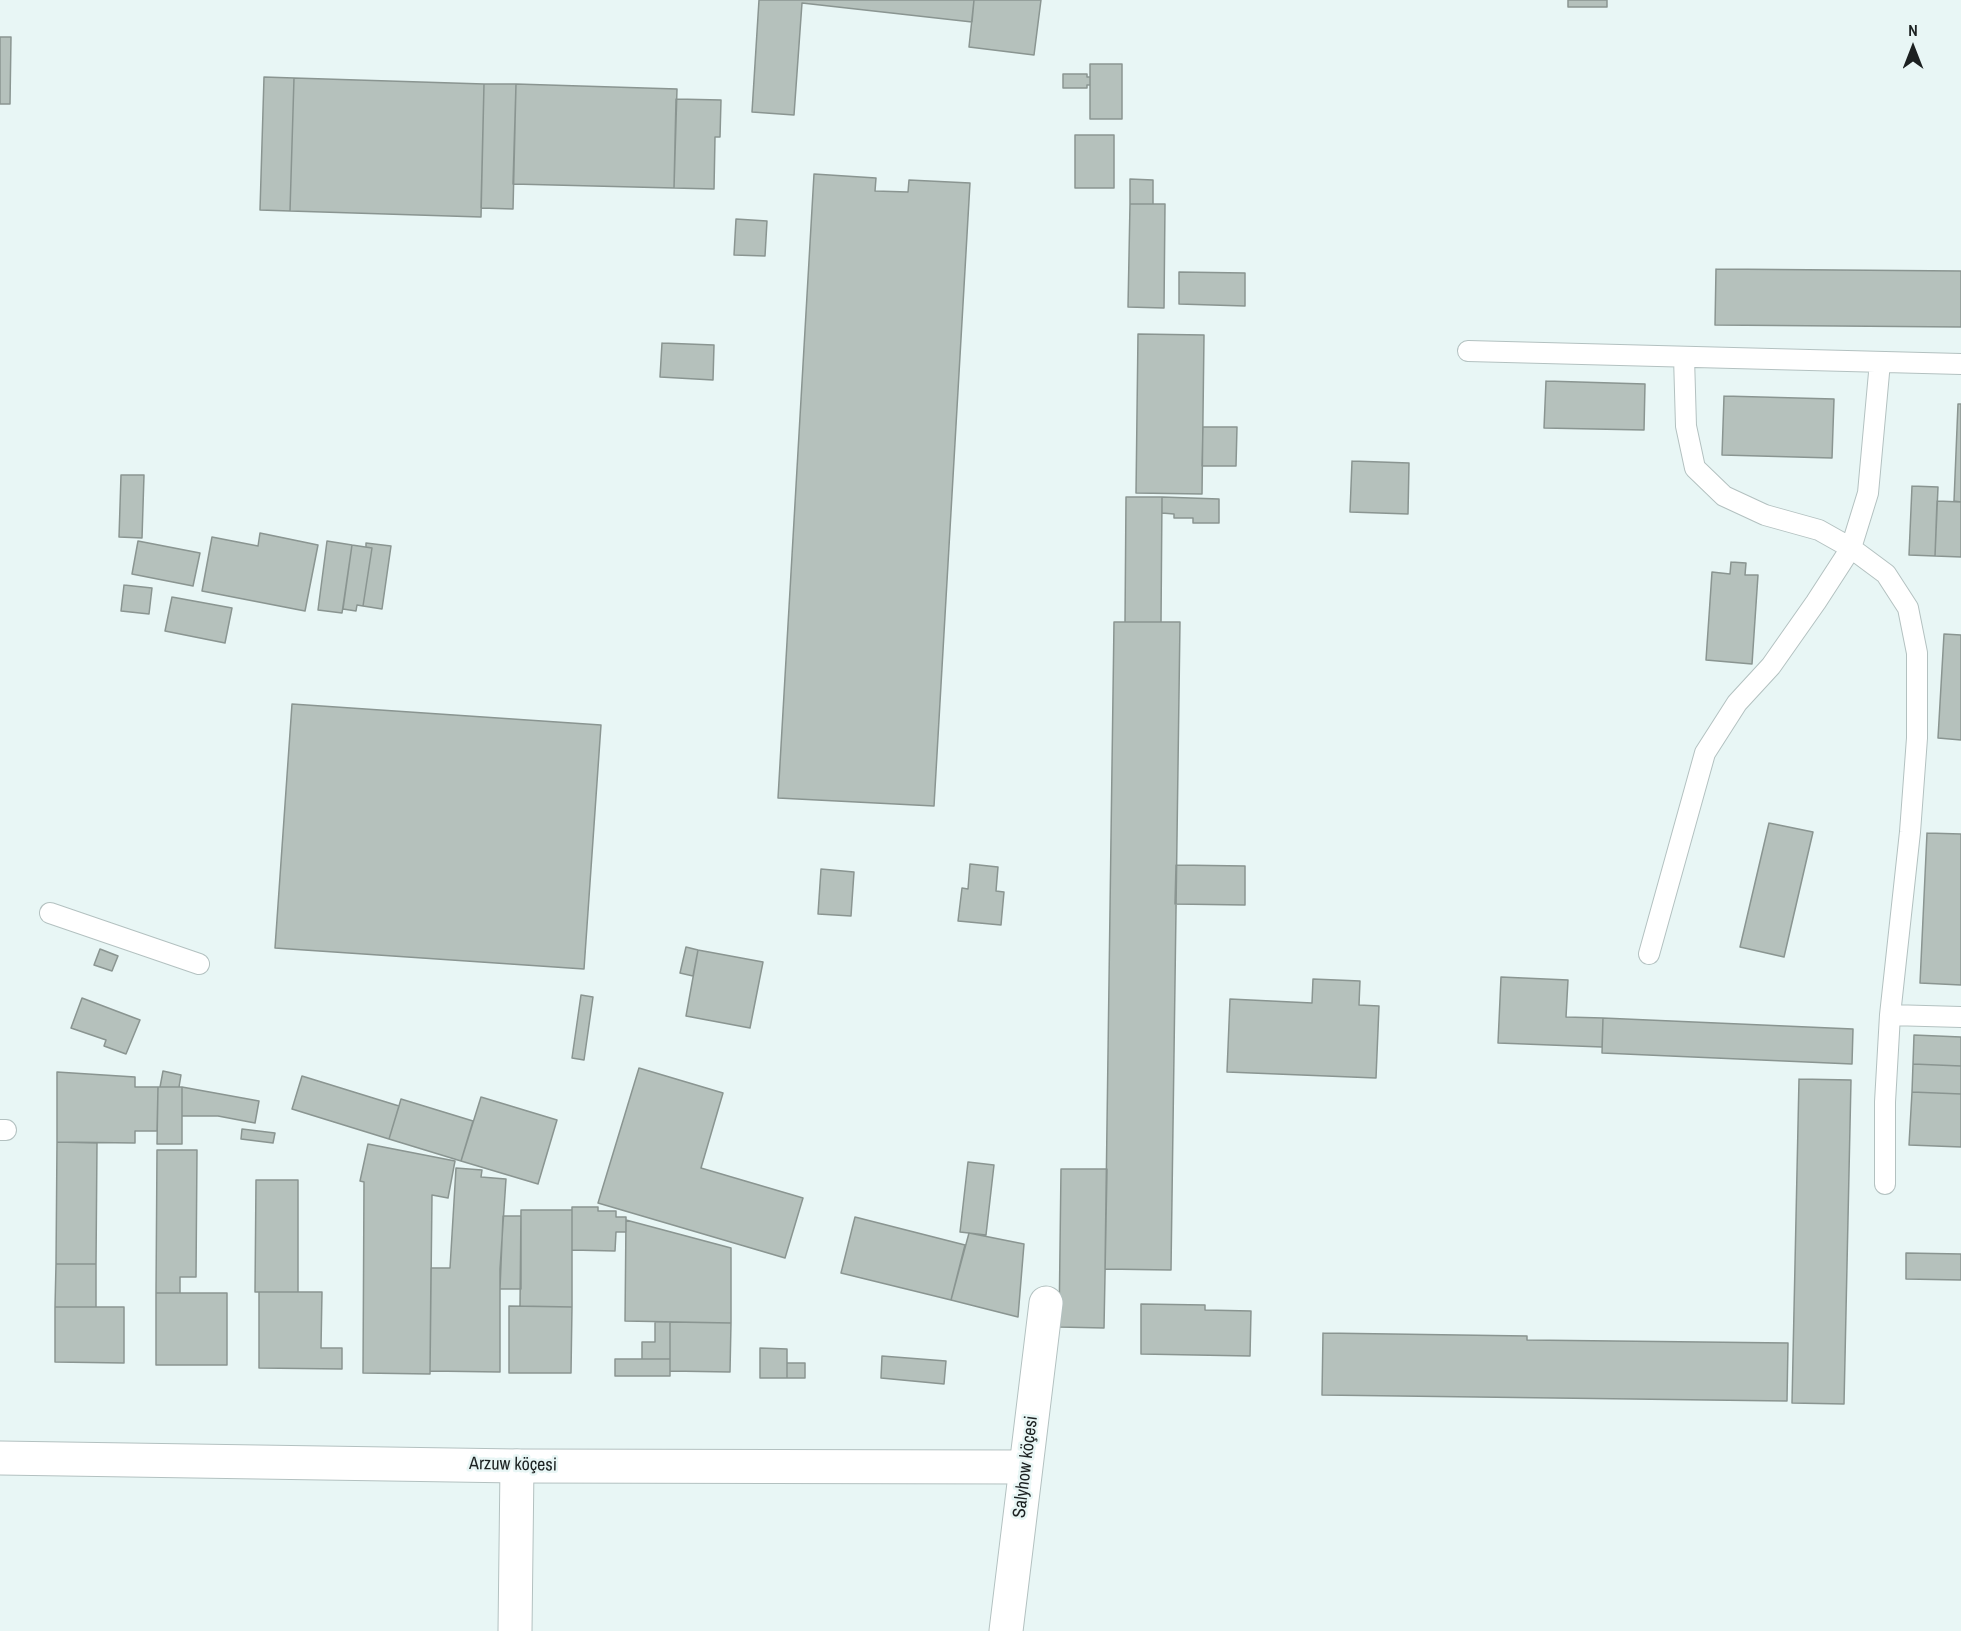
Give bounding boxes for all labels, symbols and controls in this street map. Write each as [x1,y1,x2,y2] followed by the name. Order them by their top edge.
[1883,18,1943,78] north arrow
[1908,19,1918,41] text: N
[1009,1415,1043,1519] street label: Salyhow köçesi
[469,1453,557,1477] street label: Arzuw köçesi

